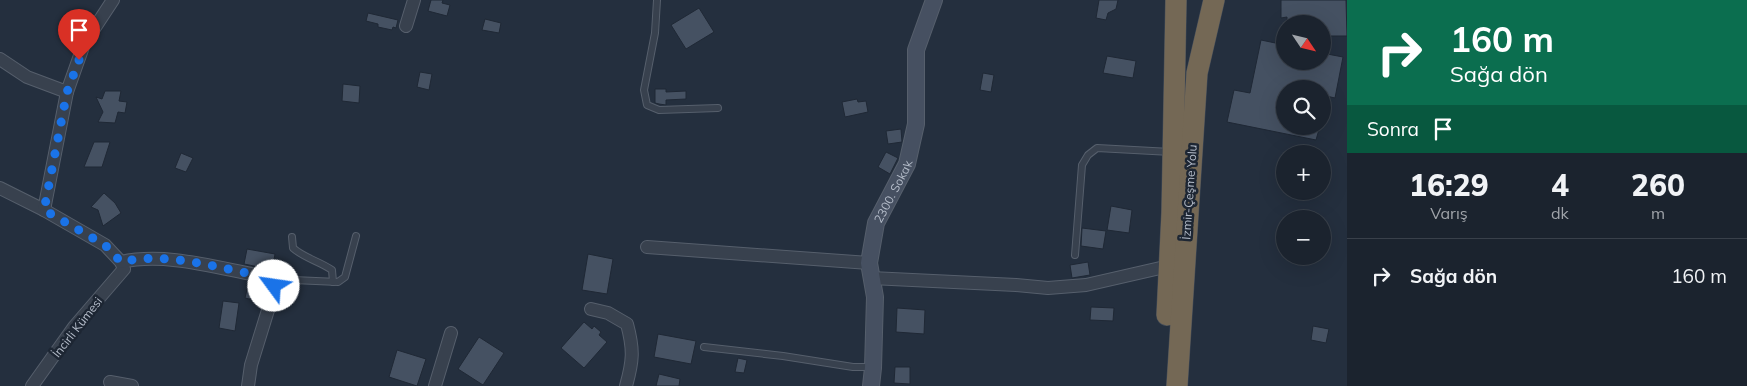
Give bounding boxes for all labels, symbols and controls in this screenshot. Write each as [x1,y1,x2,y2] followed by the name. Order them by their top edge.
[58,9,100,60] pin
[1276,15,1331,70] north arrow
[1276,15,1331,265] map controls
[65,16,93,44] icon: arrive
[1450,17,1554,61] text: 160 m
[1367,20,1432,85] icon: right
[1450,60,1548,88] text: Sağa dön
[1276,80,1331,135] button: search
[1429,115,1457,143] icon: arrive
[1367,117,1419,141] text: Sonra
[1178,144,1200,240] street label: İzmir-Çeşme Yolu
[1276,145,1331,200] button: +
[870,158,915,225] street label: 2300. Sokak
[1409,166,1489,204] text: 16:29
[1551,166,1569,204] text: 4
[1631,166,1685,204] text: 260
[1430,203,1468,223] text: Varış
[1551,203,1569,223] text: dk
[1651,203,1665,223] text: m
[1276,210,1331,265] button: −
[247,259,299,311] position arrow
[1367,262,1395,290] icon: right
[1410,264,1497,288] text: Sağa dön
[1671,264,1727,288] text: 160 m
[49,294,105,360] street label: İncirli Kümesi

